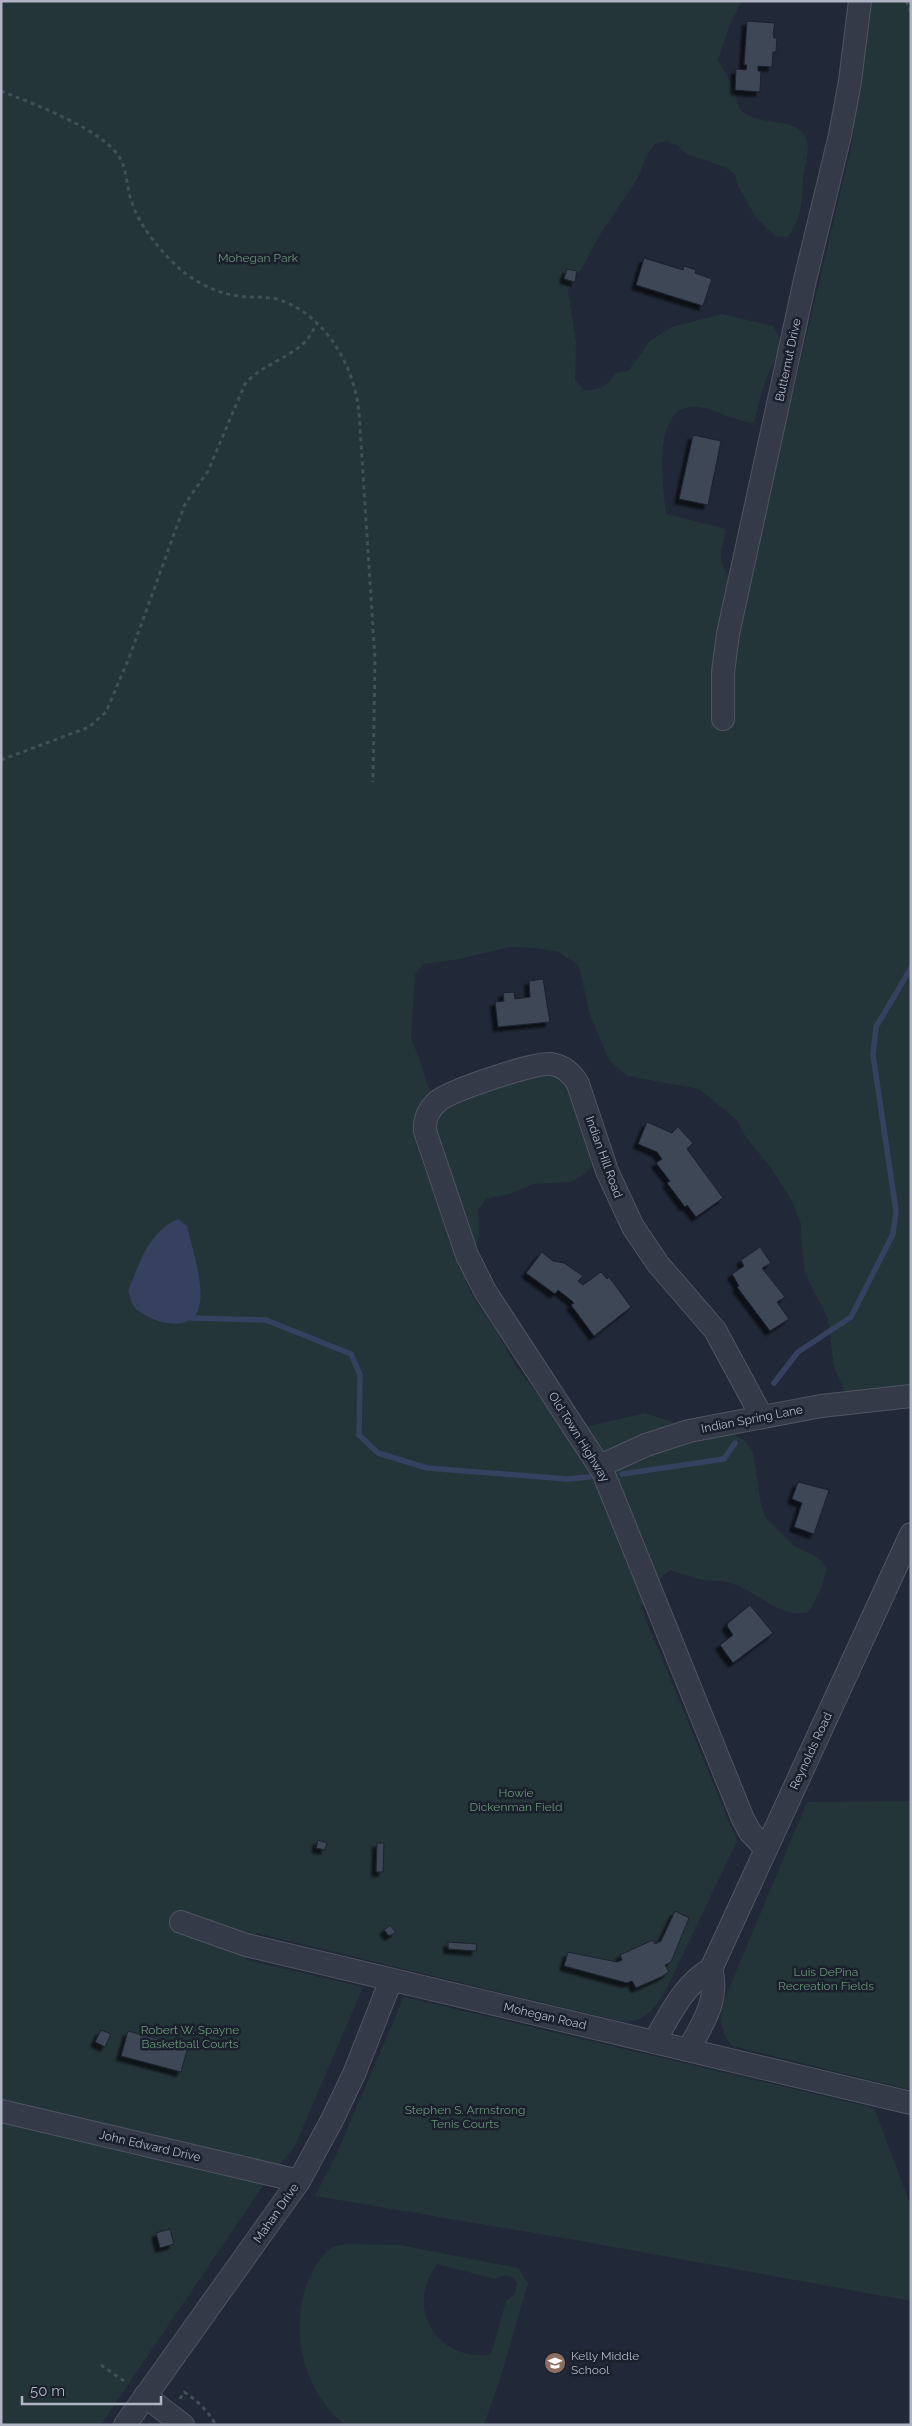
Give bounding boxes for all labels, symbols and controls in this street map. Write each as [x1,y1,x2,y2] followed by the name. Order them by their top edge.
[218,251,299,265] park label: Mohegan Park
[772,317,804,403] street label: Butternut Drive
[583,1114,625,1200] street label: Indian Hill Road
[546,1389,613,1485] street label: Old Town Highway
[700,1402,804,1436] street label: Indian Spring Lane
[787,1710,835,1792] street label: Reynolds Road
[470,1786,562,1814] park label: Howie Dickenman Field
[778,1965,874,1993] park label: Luis DePina Recreation Fields
[502,2000,588,2032] street label: Mohegan Road
[141,2023,239,2051] park label: Robert W. Spayne Basketball Courts
[405,2103,525,2131] park label: Stephen S. Armstrong Tenis Courts
[98,2128,202,2164] street label: John Edward Drive
[250,2181,302,2245] street label: Mahan Drive
[571,2349,639,2377] place label: Kelly Middle School
[543,2351,567,2375] school or university icon: Kelly Middle School
[22,2374,161,2406] scale bar
[30,2382,65,2400] text: 50 m

